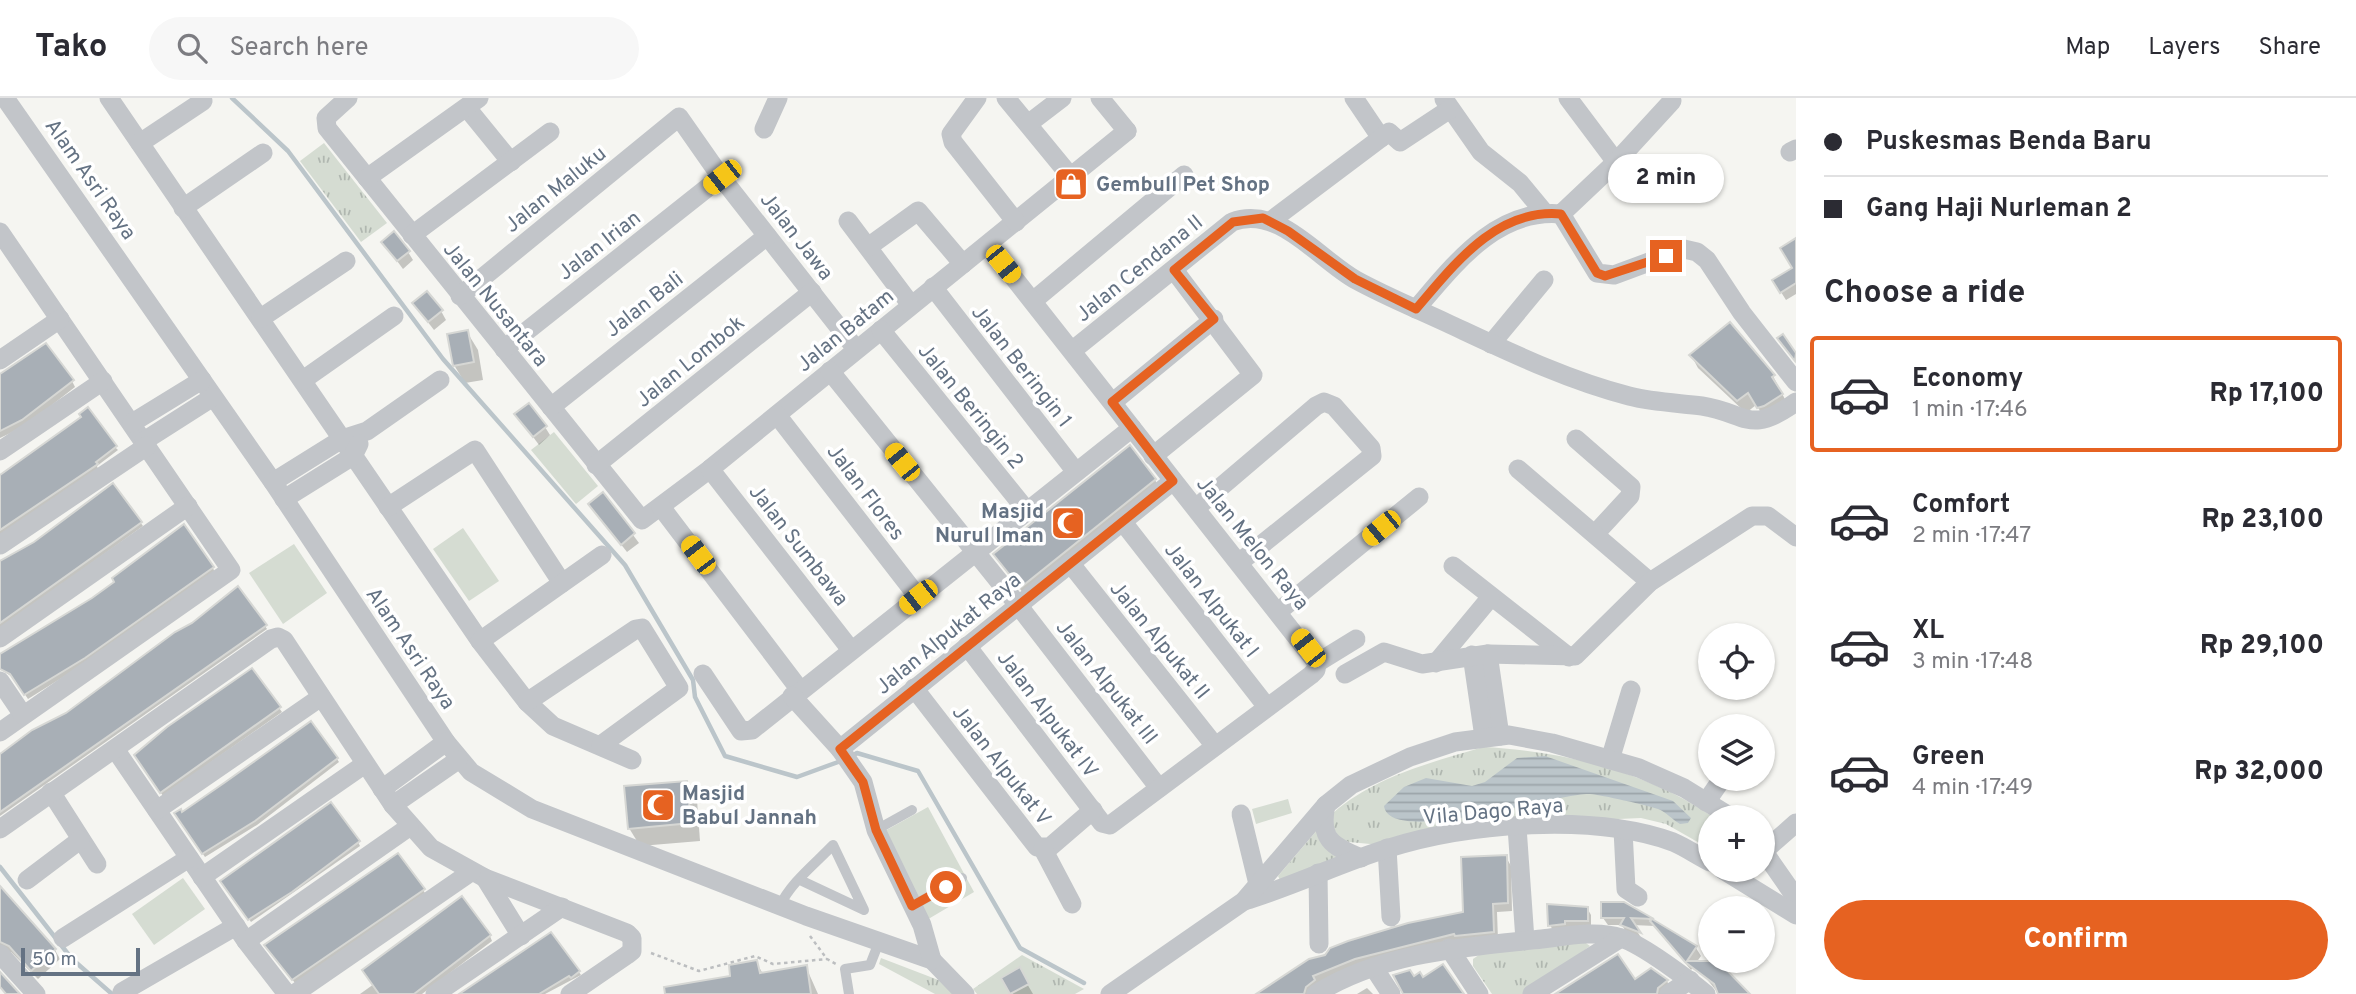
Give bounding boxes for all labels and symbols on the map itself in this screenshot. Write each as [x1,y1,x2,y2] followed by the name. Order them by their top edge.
[38,114,141,246] street label: Alam Asri Raya
[500,141,612,239] street label: Jalan Maluku
[1608,155,1724,204] callout: 2 min
[699,156,746,198] car
[1052,165,1090,203] shop icon: Gembull Pet Shop
[1096,172,1270,199] place label: Gembull Pet Shop
[753,188,839,286] street label: Jalan Jawa
[553,205,647,287] street label: Jalan Irian
[1071,210,1209,329] street label: Jalan Cendana II
[436,237,553,373] street label: Jalan Nusantara
[1650,240,1682,272] route end
[982,241,1025,287] car
[600,266,689,344] street label: Jalan Bali
[792,284,900,379] street label: Jalan Batam
[964,300,1077,434] street label: Jalan Beringin 1
[631,310,751,414] street label: Jalan Lombok
[911,339,1029,475] street label: Jalan Beringin 2
[820,439,910,546] street label: Jalan Flores
[881,439,924,485] car
[1190,471,1314,616] street label: Jalan Melon Raya
[742,480,854,612] street label: Jalan Sumbawa
[935,499,1044,550] place label: Masjid Nurul Iman
[1049,504,1087,542] mosque icon: Masjid Nurul Iman
[1359,507,1404,549] car
[677,532,720,578] car
[1157,538,1264,664] street label: Jalan Alpukat I
[871,567,1027,701] street label: Jalan Alpukat Raya
[895,576,942,618] car
[1103,576,1215,706] street label: Jalan Alpukat II
[359,583,461,715] street label: Alam Asri Raya
[1049,615,1163,751] street label: Jalan Alpukat III
[1287,625,1330,671] car
[990,646,1103,784] street label: Jalan Alpukat IV
[945,700,1056,832] street label: Jalan Alpukat V
[682,781,817,832] place label: Masjid Babul Jannah
[639,786,677,824] mosque icon: Masjid Babul Jannah
[1422,793,1564,832] street label: Vila Dago Raya
[930,871,962,903] route start
[21,945,140,977] scale bar

